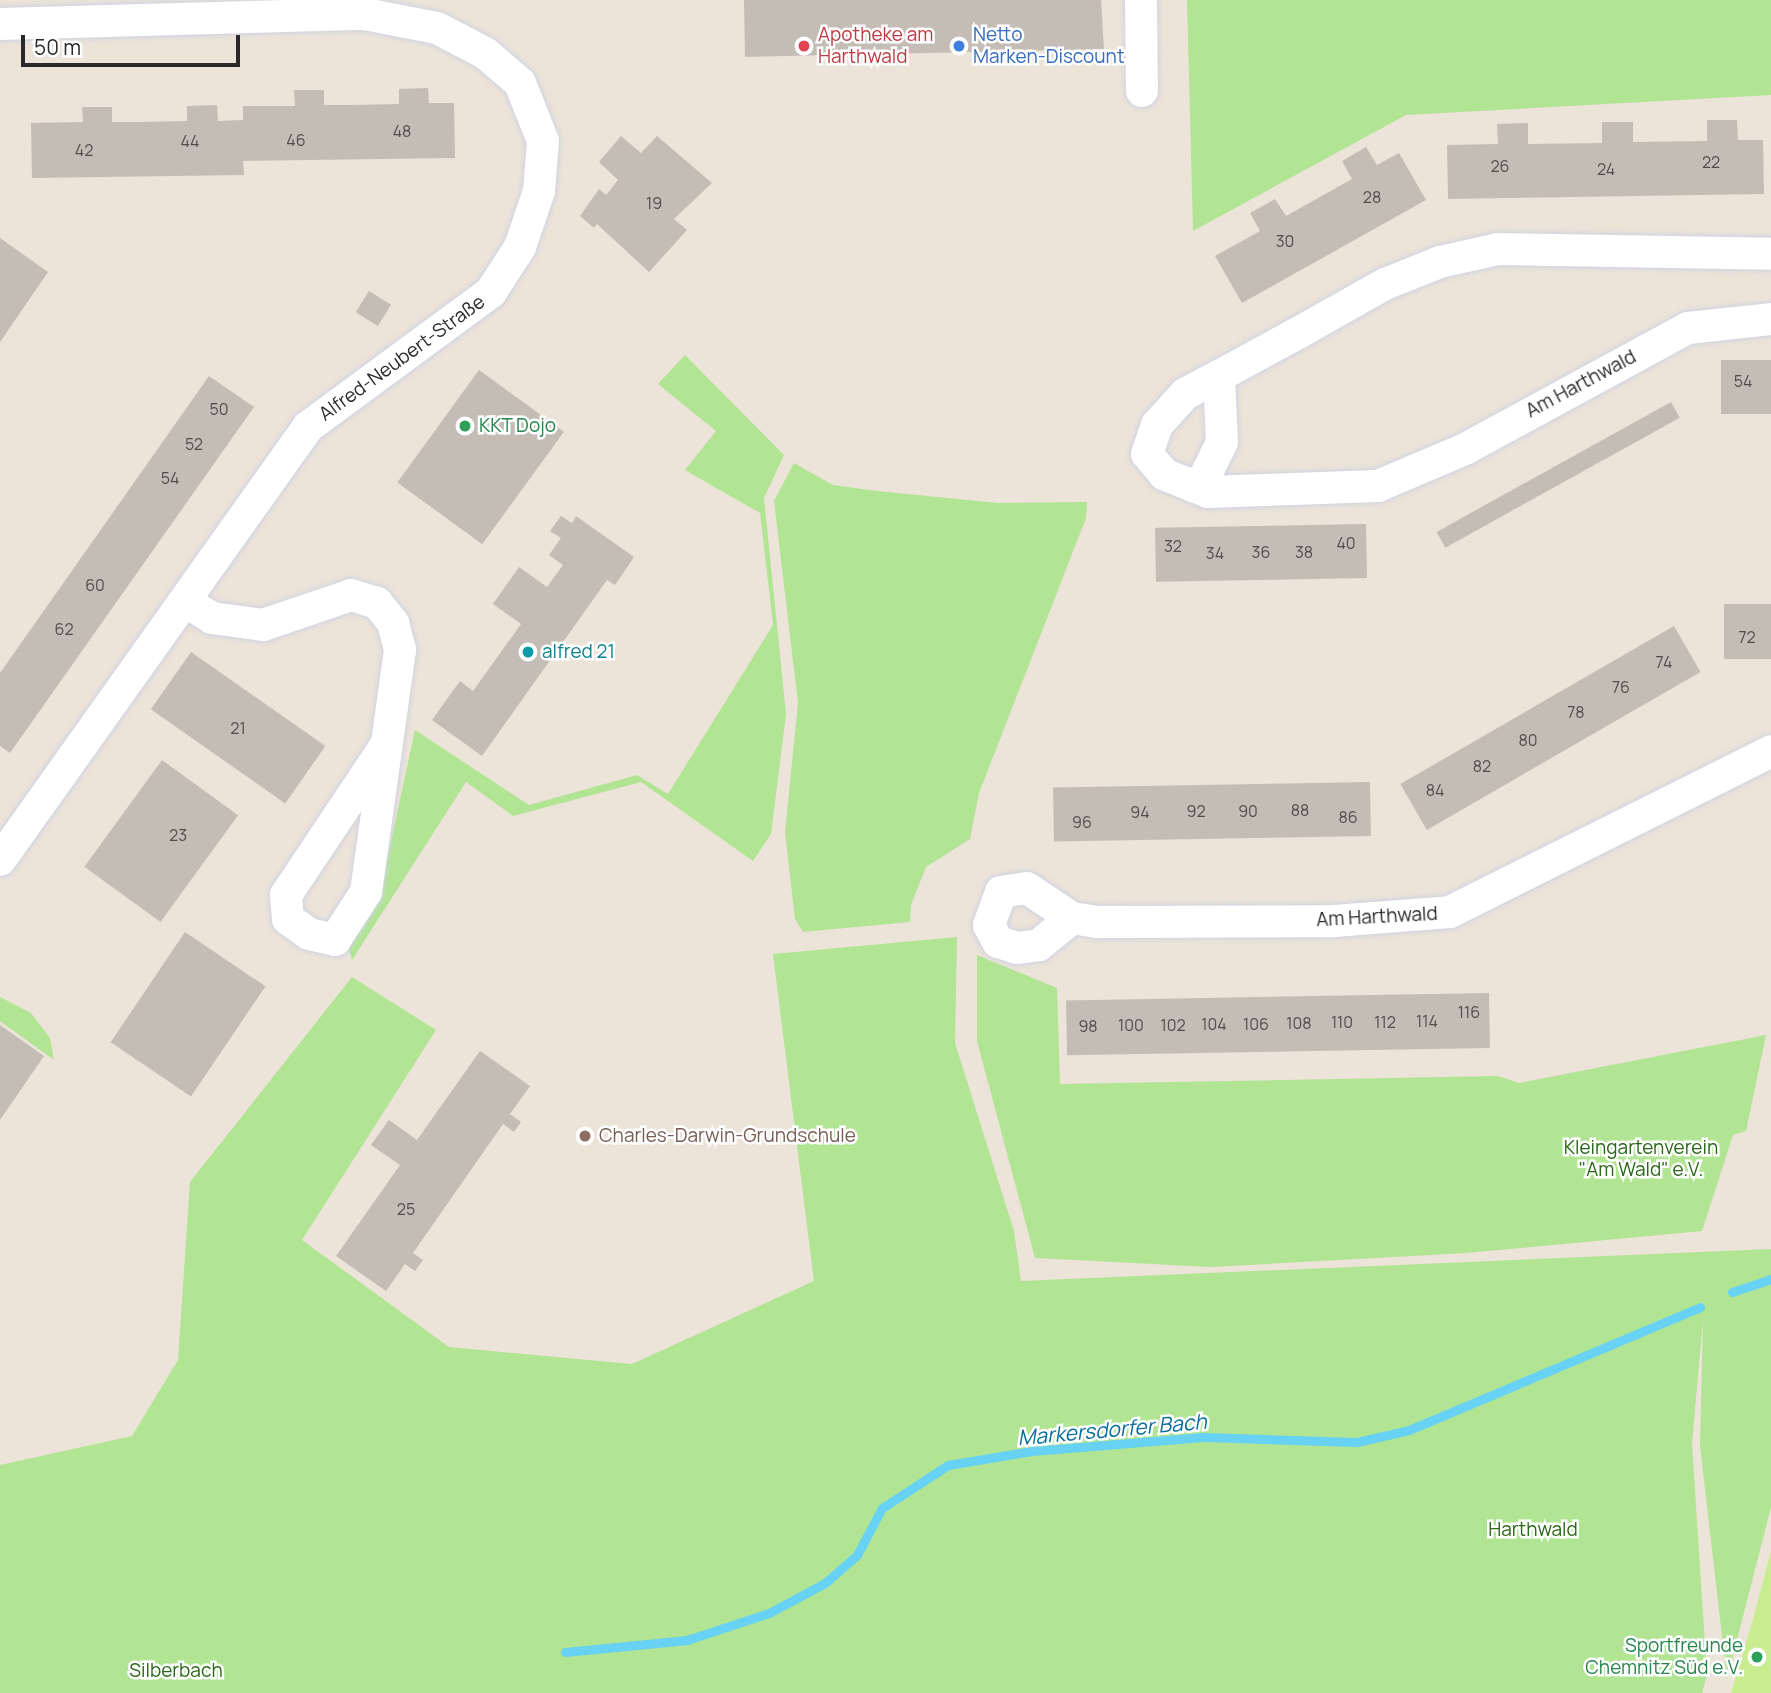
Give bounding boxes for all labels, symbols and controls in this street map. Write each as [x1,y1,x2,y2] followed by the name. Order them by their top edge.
[24,21,243,65] scale bar
[818,24,933,68] place label: Apotheke am Harthwald
[973,24,1125,68] place label: Netto Marken-Discount
[34,33,81,61] text: 50 m
[796,38,812,54] marker: Apotheke am Harthwald
[951,38,967,54] marker: Netto Marken-Discount
[393,121,411,141] house number: 48
[286,130,306,150] house number: 46
[180,131,200,151] house number: 44
[75,140,93,160] house number: 42
[1702,152,1720,172] house number: 22
[1490,156,1510,176] house number: 26
[1597,159,1615,179] house number: 24
[1363,187,1381,207] house number: 28
[646,193,662,213] house number: 19
[1276,231,1294,251] house number: 30
[315,290,489,426] street label: Alfred-Neubert-Straße
[1522,345,1640,423] street label: Am Harthwald
[1734,371,1752,391] house number: 54
[210,399,228,419] house number: 50
[479,415,557,437] place label: KKT Dojo
[457,418,473,434] marker: KKT Dojo
[185,434,203,454] house number: 52
[161,468,179,488] house number: 54
[1336,533,1356,553] house number: 40
[1164,536,1182,556] house number: 32
[1252,542,1270,562] house number: 36
[1295,542,1313,562] house number: 38
[1206,543,1224,563] house number: 34
[85,575,105,595] house number: 60
[54,619,74,639] house number: 62
[1738,627,1756,647] house number: 72
[542,641,615,663] place label: alfred 21
[520,644,536,660] marker: alfred 21
[1656,652,1672,672] house number: 74
[1612,677,1630,697] house number: 76
[1567,702,1585,722] house number: 78
[230,718,246,738] house number: 21
[1518,730,1538,750] house number: 80
[1473,756,1491,776] house number: 82
[1426,780,1444,800] house number: 84
[1291,800,1309,820] house number: 88
[1186,801,1206,821] house number: 92
[1238,801,1258,821] house number: 90
[1130,802,1150,822] house number: 94
[1338,807,1358,827] house number: 86
[1072,812,1092,832] house number: 96
[169,825,187,845] house number: 23
[1316,902,1438,932] street label: Am Harthwald
[1458,1002,1480,1022] house number: 116
[1416,1011,1438,1031] house number: 114
[1331,1012,1353,1032] house number: 110
[1374,1012,1396,1032] house number: 112
[1286,1013,1312,1033] house number: 108
[1201,1014,1227,1034] house number: 104
[1243,1014,1269,1034] house number: 106
[1118,1015,1144,1035] house number: 100
[1160,1015,1186,1035] house number: 102
[1078,1016,1098,1036] house number: 98
[599,1125,856,1147] place label: Charles-Darwin-Grundschule
[577,1128,593,1144] marker: Charles-Darwin-Grundschule
[1564,1137,1718,1181] park label: Kleingartenverein "Am Wald" e.V.
[397,1199,415,1219] house number: 25
[1016,1408,1208,1450] water label: Markersdorfer Bach
[1488,1519,1578,1541] park label: Harthwald
[1585,1635,1743,1679] place label: Sportfreunde Chemnitz Süd e.V.
[1749,1649,1765,1665] marker: Sportfreunde Chemnitz Süd e.V.
[129,1660,223,1682] park label: Silberbach

